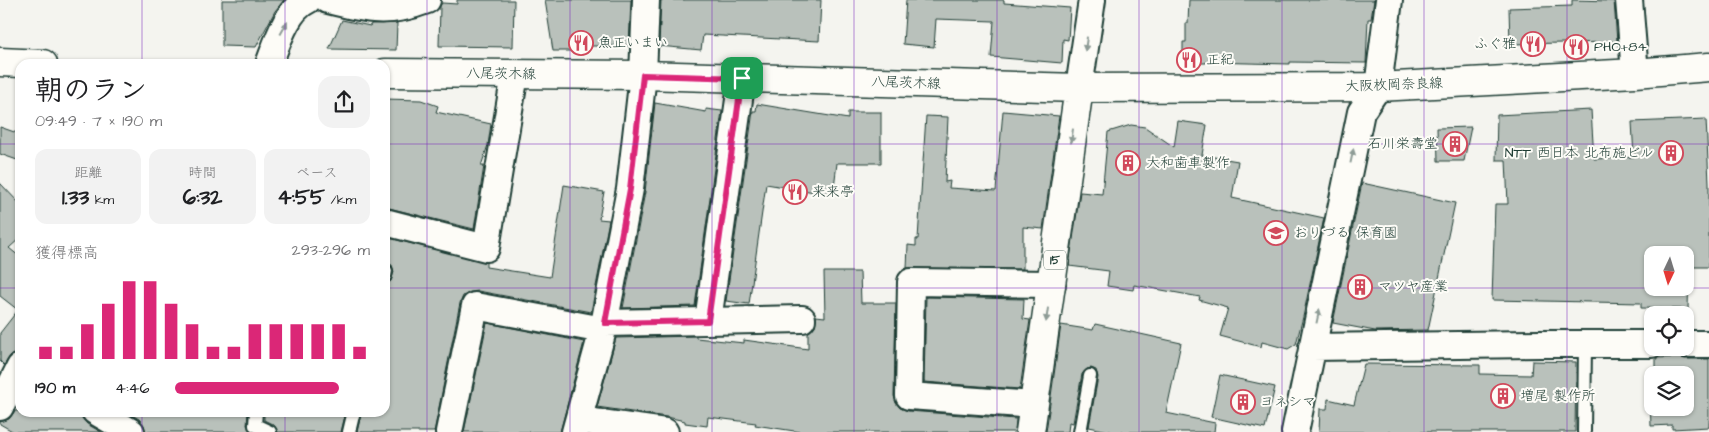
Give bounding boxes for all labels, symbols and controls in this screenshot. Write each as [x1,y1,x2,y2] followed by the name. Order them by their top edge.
[280,21,288,36] one-way arrow
[568,30,594,56] restaurant icon: 魚正いまい
[1520,31,1546,57] restaurant icon: ふぐ雅
[598,33,668,53] place label: 魚正いまい
[1474,34,1516,54] place label: ふぐ雅
[1563,34,1589,60] restaurant icon: PHO+84
[1082,36,1090,52] one-way arrow
[1594,37,1647,57] place label: PHO+84
[1176,47,1202,73] restaurant icon: 正紀
[1206,50,1234,70] place label: 正紀
[721,57,763,99] pin
[466,63,536,85] street label: 八尾茨木線
[728,64,756,92] icon: arrive
[35,71,147,110] text: 朝のラン
[871,72,941,94] street label: 八尾茨木線
[1345,73,1443,97] street label: 大阪枚岡奈良線
[318,76,370,128] button: share
[35,110,162,132] text: 09:49 · 7 × 190 m
[1068,129,1076,145] one-way arrow
[1442,131,1468,157] building icon: 石川栄壽堂
[1368,134,1438,154] place label: 石川栄壽堂
[1658,140,1684,166] building icon: NTT 西日本 北布施ビル
[1505,143,1654,163] place label: NTT 西日本 北布施ビル
[1348,148,1356,164] one-way arrow
[1115,150,1141,176] building icon: 大和歯車製作
[1146,153,1230,173] place label: 大和歯車製作
[74,163,102,183] text: 距離
[188,163,216,183] text: 時間
[296,163,337,183] text: ペース
[782,179,808,205] restaurant icon: 来来亭
[812,182,854,202] place label: 来来亭
[62,183,89,212] text: 1.33
[183,183,222,212] text: 6:32
[277,183,325,212] text: 4:55
[89,190,114,210] text: km
[325,190,356,210] text: /km
[1263,220,1289,246] school or university icon: おりづる 保育園
[1294,223,1398,243] place label: おりづる 保育園
[291,239,370,261] text: 293–296 m
[35,242,99,264] text: 獲得標高
[1644,246,1694,296] north arrow
[1644,246,1694,416] map controls
[1044,250,1066,270] road number: 15
[1347,274,1373,300] building icon: マツヤ産業
[1378,277,1448,297] place label: マツヤ産業
[1644,306,1694,356] button: locate
[1043,307,1051,323] one-way arrow
[1315,307,1323,323] one-way arrow
[1644,366,1694,416] button: layers
[35,377,75,399] text: 190 m
[115,377,149,399] text: 4:46
[1490,383,1516,409] building icon: 増尾 製作所
[1520,386,1596,406] place label: 増尾 製作所
[1230,389,1256,415] building icon: ヨネシマ
[1260,392,1316,412] place label: ヨネシマ

